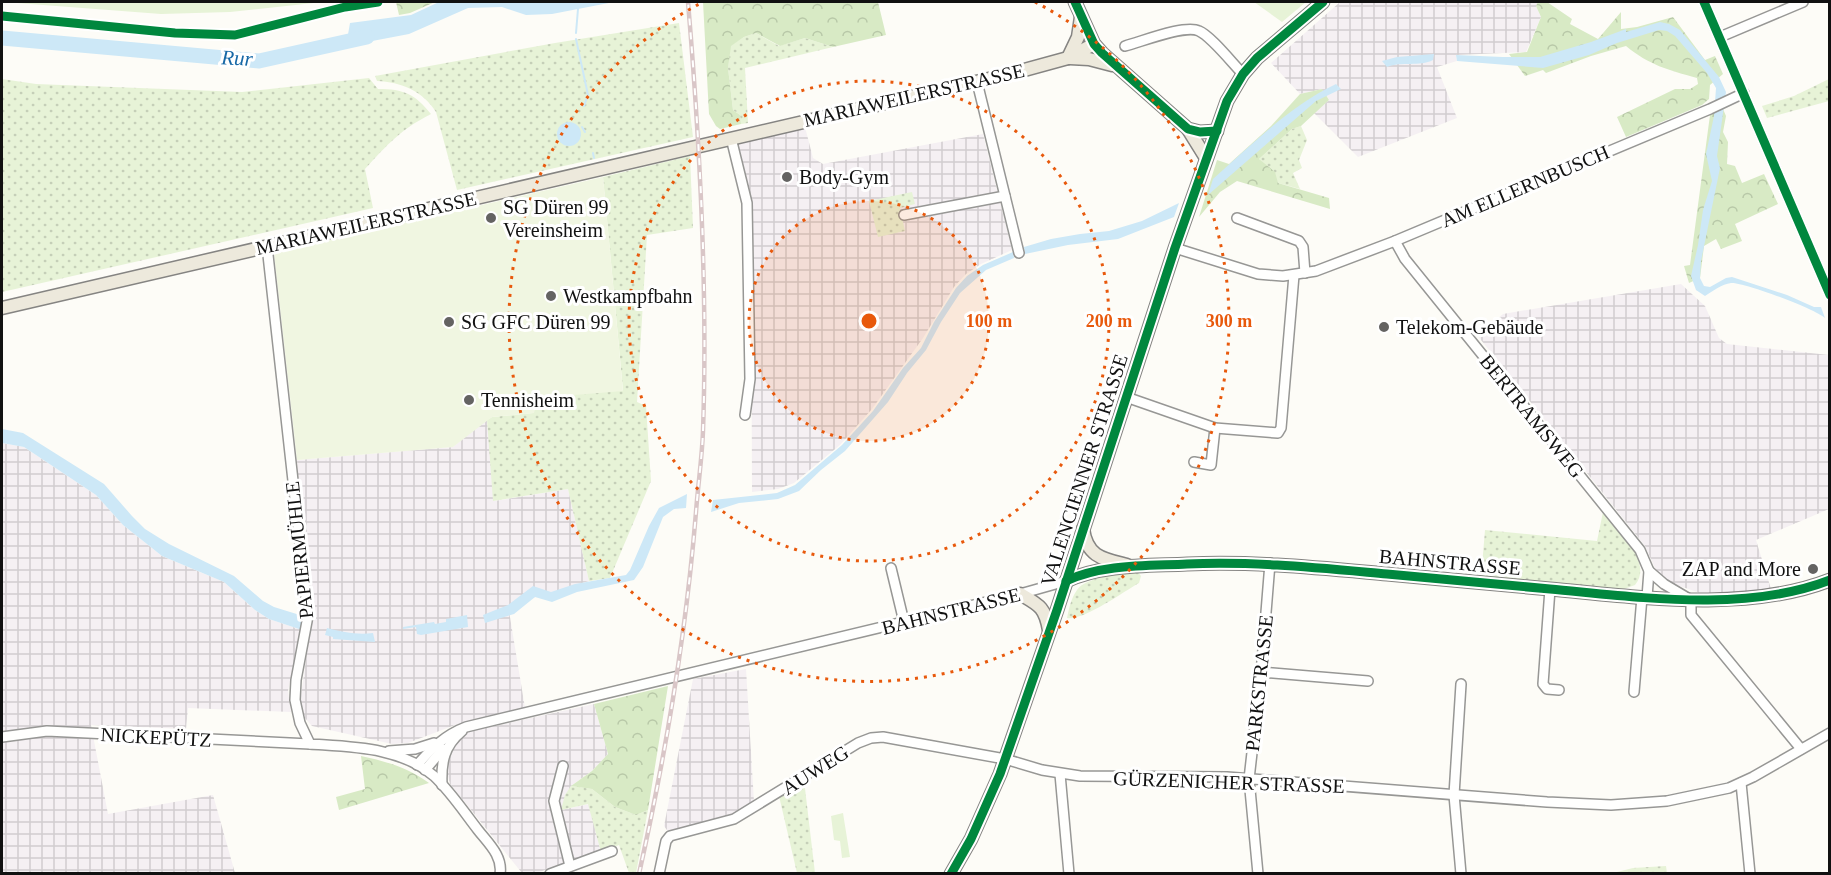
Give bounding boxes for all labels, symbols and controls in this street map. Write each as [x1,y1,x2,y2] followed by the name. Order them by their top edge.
[220,45,254,71] water label: Rur
[801,59,1027,131] street label: MARIAWEILERSTRASSE
[1438,141,1612,231] street label: AM ELLERNBUSCH
[799,166,889,189] place label: Body-Gym
[780,170,794,184] marker: Body-Gym
[253,187,479,259] street label: MARIAWEILERSTRASSE
[503,196,609,241] place label: SG Düren 99 Vereinsheim
[484,211,498,225] marker: SG Düren 99 Vereinsheim
[563,285,692,308] place label: Westkampfbahn
[544,289,558,303] marker: Westkampfbahn
[461,311,610,333] place label: SG GFC Düren 99
[859,311,879,331] centre of rings
[966,311,1012,331] text: 100 m
[1086,311,1132,331] text: 200 m
[1206,311,1252,331] text: 300 m
[442,315,456,329] marker: SG GFC Düren 99
[1396,316,1544,338] place label: Telekom-Gebäude
[1377,320,1391,334] marker: Telekom-Gebäude
[1476,350,1588,482] street label: BERTRAMSWEG
[1036,351,1132,589] street label: VALENCIENNER STRASSE
[481,389,574,411] place label: Tennisheim
[462,393,476,407] marker: Tennisheim
[281,480,317,620] street label: PAPIERMÜHLE
[1378,545,1522,579] street label: BAHNSTRASSE
[1682,558,1801,580] place label: ZAP and More
[1806,562,1820,576] marker: ZAP and More
[879,583,1023,639] street label: BAHNSTRASSE
[1241,614,1277,752] street label: PARKSTRASSE
[100,723,212,751] street label: NICKEPÜTZ
[778,741,852,799] street label: AUWEG
[1113,767,1345,797] street label: GÜRZENICHER STRASSE

